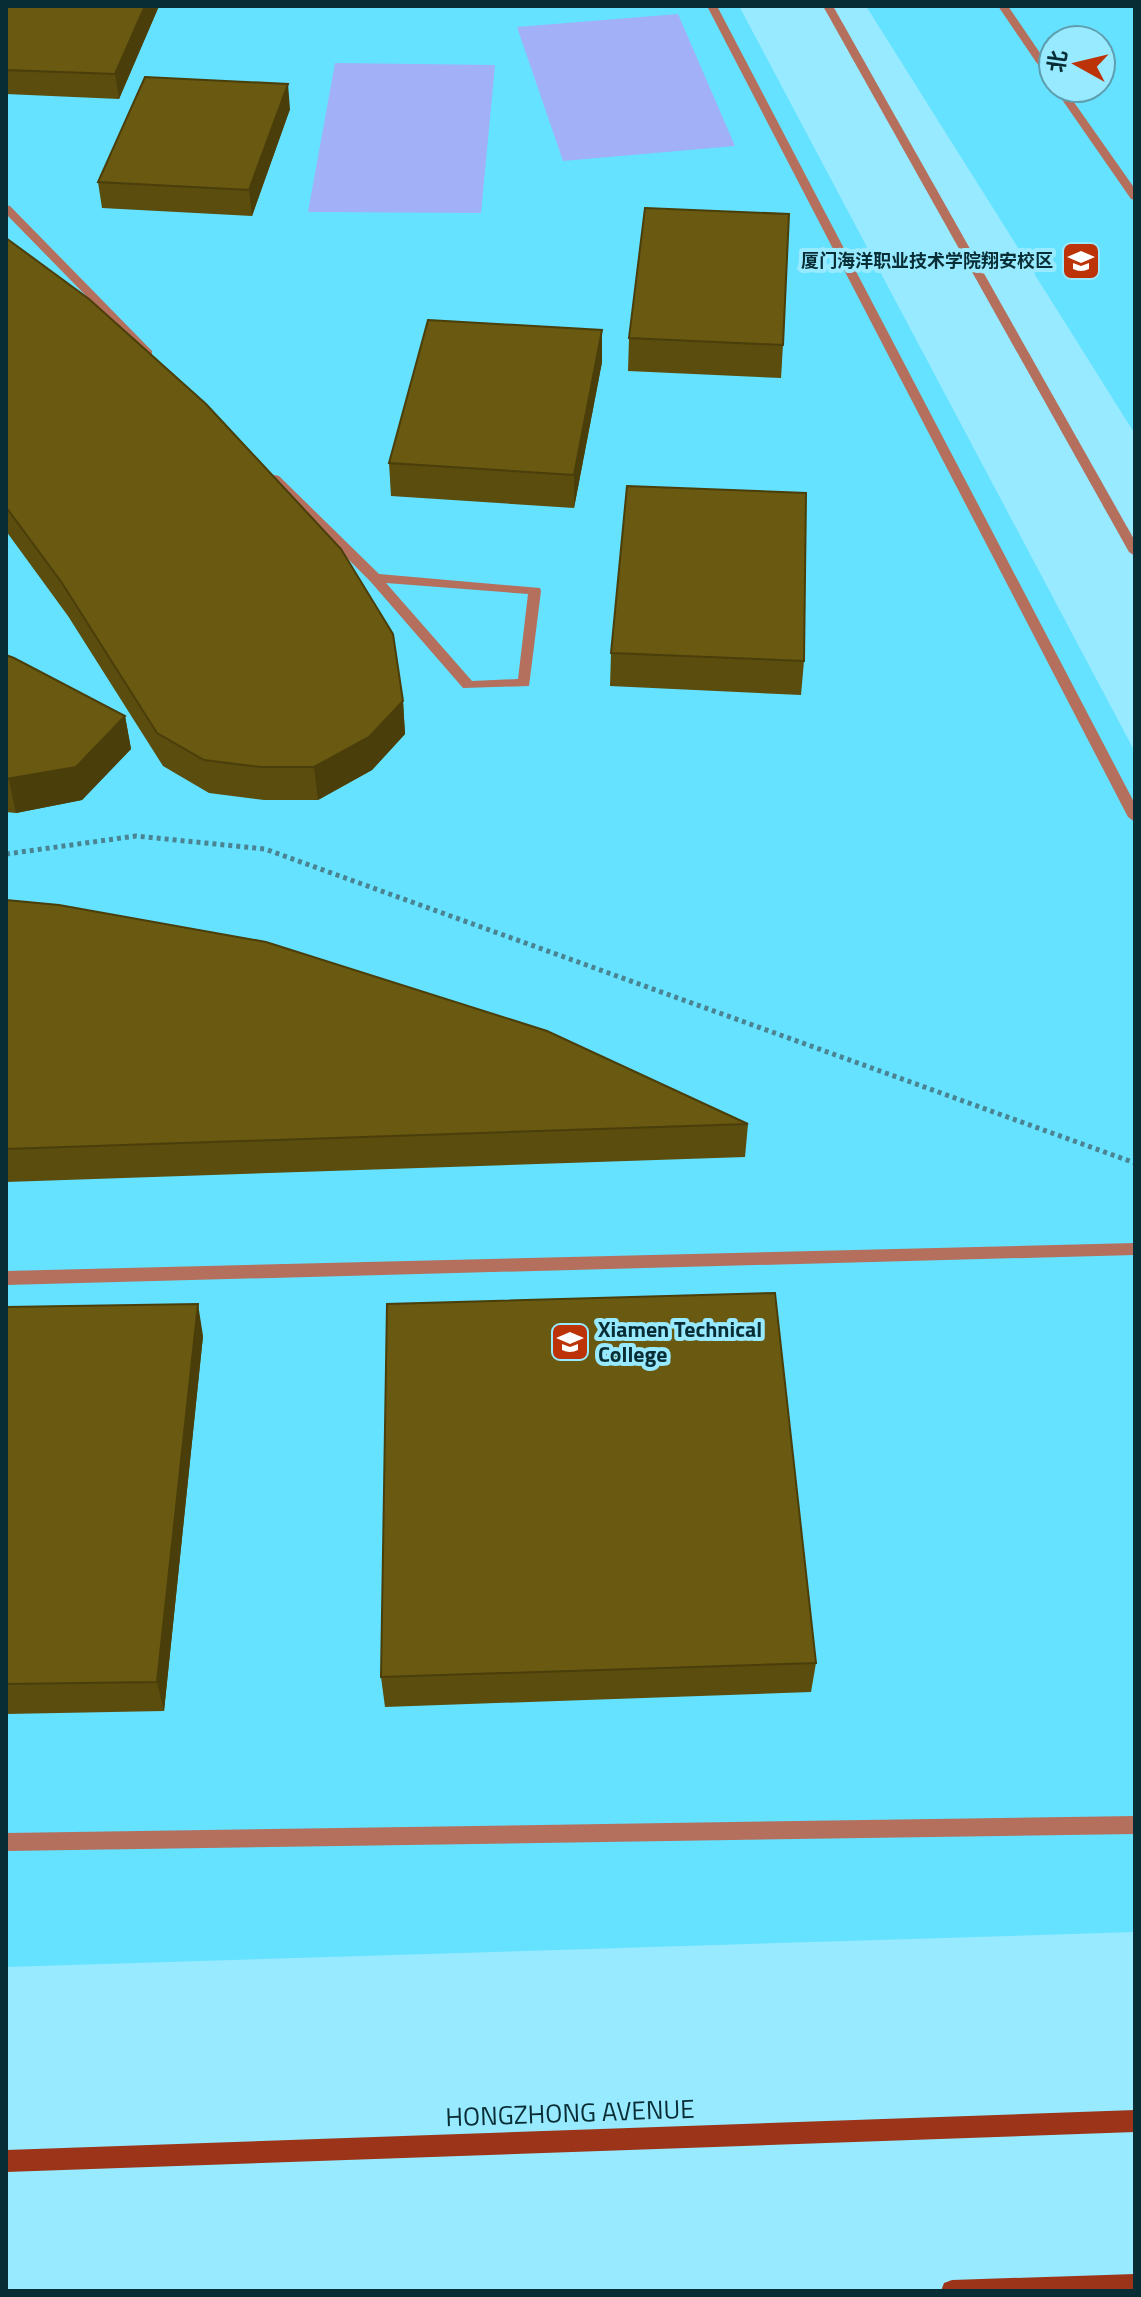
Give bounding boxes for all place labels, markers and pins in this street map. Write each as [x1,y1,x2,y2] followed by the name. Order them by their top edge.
[1060,240,1102,282] school or university icon: 厦门海洋职业技术学院翔安校区
[801,247,1053,274] place label: 厦门海洋职业技术学院翔安校区
[598,1312,762,1371] place label: Xiamen Technical College
[549,1321,591,1363] school or university icon: Xiamen Technical College

